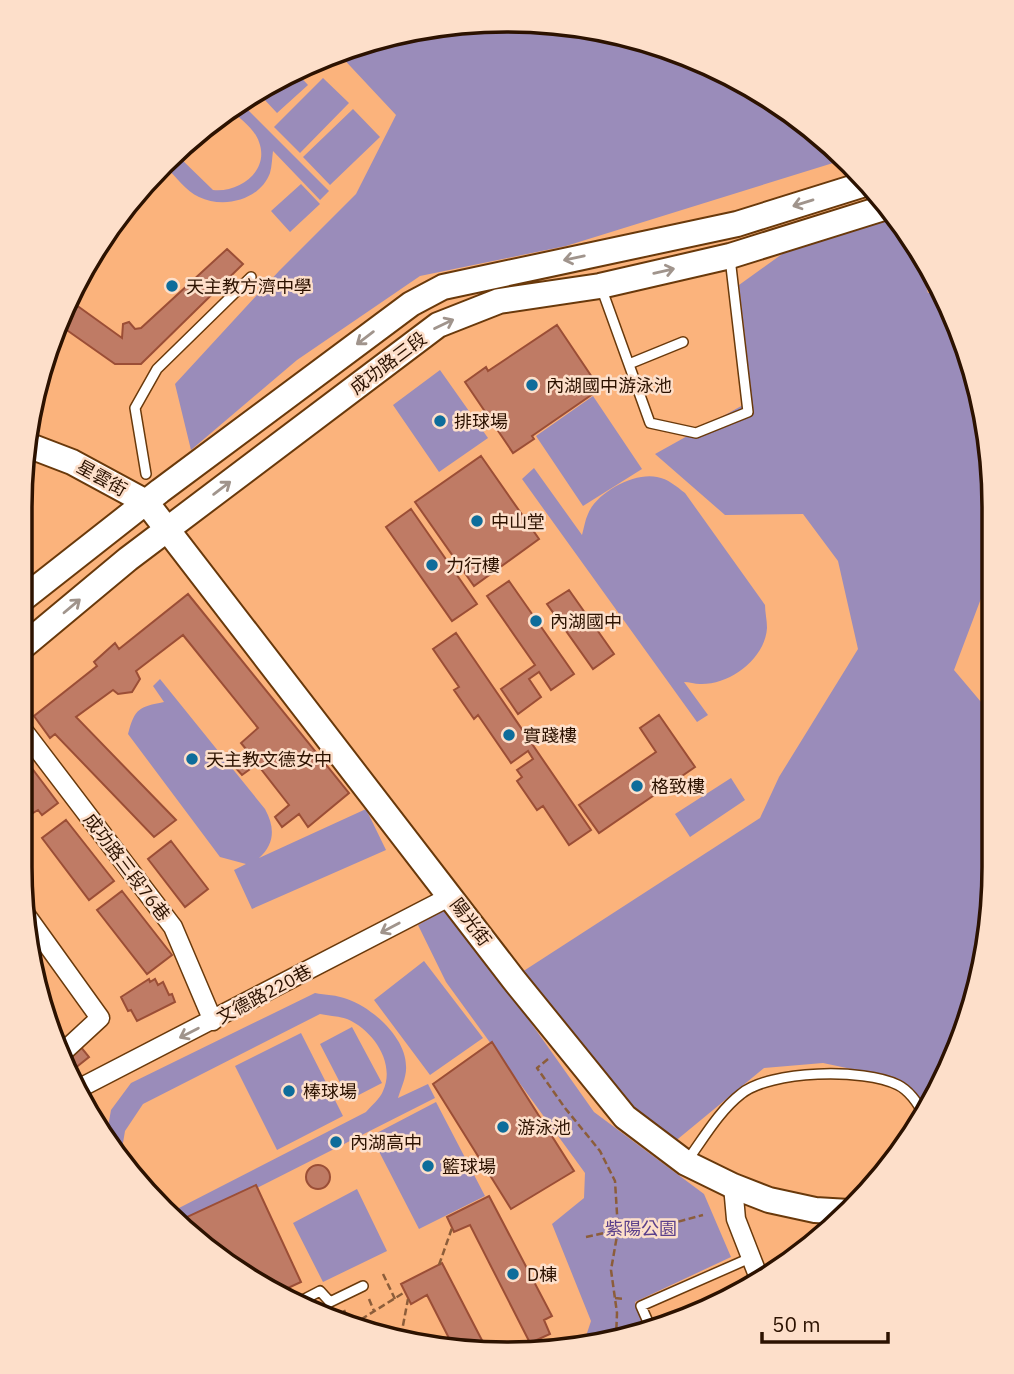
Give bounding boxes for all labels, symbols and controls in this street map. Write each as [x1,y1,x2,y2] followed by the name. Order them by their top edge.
[793,198,815,211] one-way arrow
[563,251,586,265] one-way arrow
[652,264,675,277] one-way arrow
[186,275,312,298] place label: 天主教方濟中學
[164,278,180,294] marker: 天主教方濟中學
[433,317,454,330] one-way arrow
[345,327,431,399] street label: 成功路三段
[356,331,375,345] one-way arrow
[546,374,672,397] place label: 內湖國中游泳池
[524,377,540,393] marker: 內湖國中游泳池
[454,410,508,433] place label: 排球場
[432,413,448,429] marker: 排球場
[73,455,131,501] street label: 星雲街
[212,481,231,496] one-way arrow
[491,510,545,533] place label: 中山堂
[469,513,485,529] marker: 中山堂
[446,554,500,577] place label: 力行樓
[424,557,440,573] marker: 力行樓
[63,598,81,614] one-way arrow
[550,610,622,633] place label: 內湖國中
[528,613,544,629] marker: 內湖國中
[523,724,577,747] place label: 實踐樓
[501,727,517,743] marker: 實踐樓
[206,748,332,771] place label: 天主教文德女中
[184,751,200,767] marker: 天主教文德女中
[651,775,705,798] place label: 格致樓
[629,778,645,794] marker: 格致樓
[79,808,175,926] street label: 成功路三段76巷
[446,894,496,950] street label: 陽光街
[381,921,401,935] one-way arrow
[213,959,315,1029] street label: 文德路220巷
[179,1027,200,1041] one-way arrow
[303,1080,357,1103] place label: 棒球場
[281,1083,297,1099] marker: 棒球場
[517,1116,571,1139] place label: 游泳池
[495,1119,511,1135] marker: 游泳池
[350,1131,422,1154] place label: 內湖高中
[328,1134,344,1150] marker: 內湖高中
[442,1155,496,1178] place label: 籃球場
[420,1158,436,1174] marker: 籃球場
[605,1217,677,1240] park label: 紫陽公園
[527,1263,557,1286] place label: D棟
[505,1266,521,1282] marker: D棟
[762,1300,888,1344] scale bar
[772,1310,821,1338] text: 50 m

